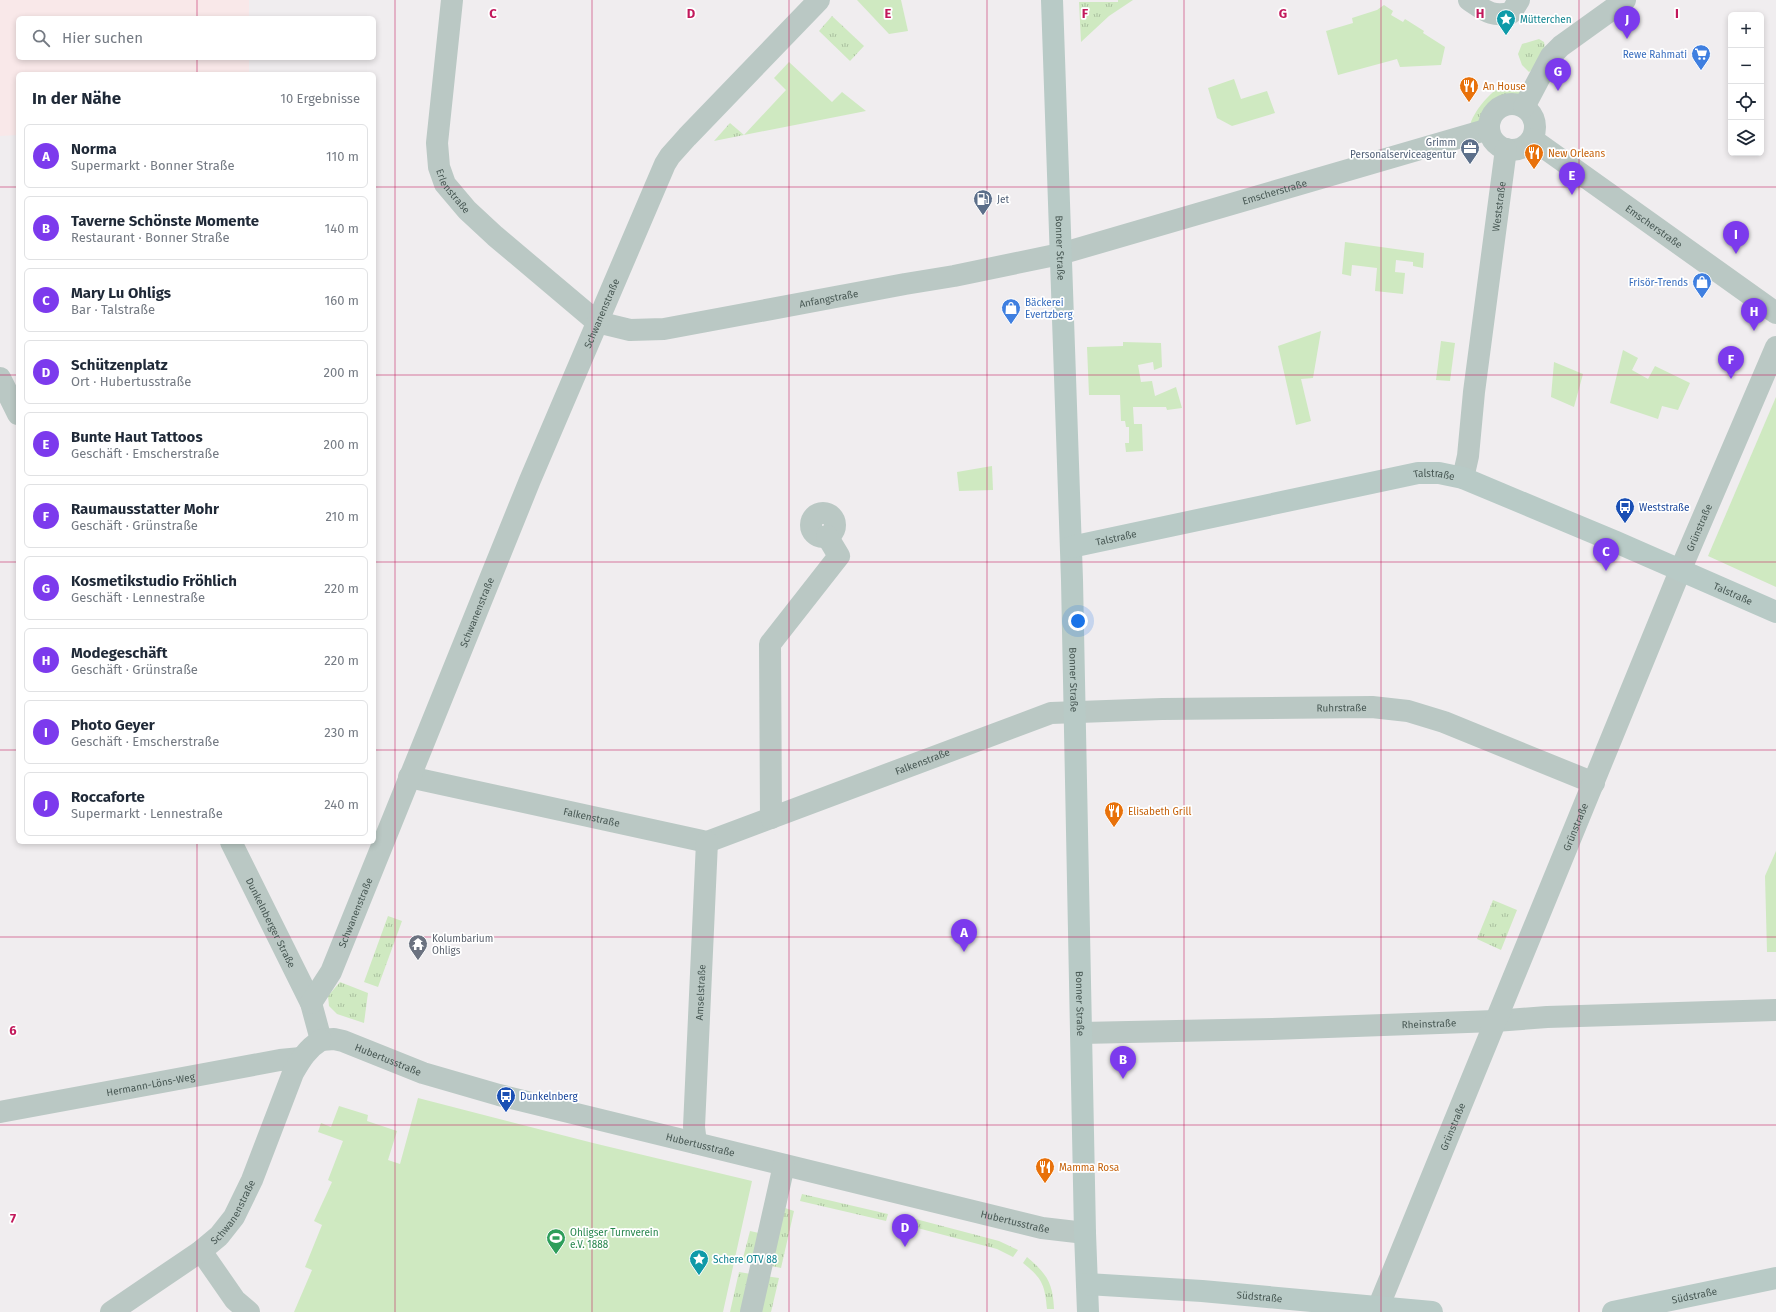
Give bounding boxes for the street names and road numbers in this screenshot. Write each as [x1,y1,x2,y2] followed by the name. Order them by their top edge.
[433,167,472,216] street label: Erlenstraße
[1241,177,1309,208] street label: Emscherstraße
[1490,181,1509,232] street label: Weststraße
[1623,203,1684,251] street label: Emscherstraße
[1052,215,1067,281] street label: Bonner Straße
[582,277,622,350] street label: Schwanenstraße
[798,288,859,311] street label: Anfangstraße
[1412,468,1456,483] street label: Talstraße
[1684,502,1715,553] street label: Grünstraße
[1095,528,1138,549] street label: Talstraße
[458,576,497,649] street label: Schwanenstraße
[1711,580,1754,608] street label: Talstraße
[1066,647,1080,712] street label: Bonner Straße
[1316,702,1367,715] street label: Ruhrstraße
[894,746,952,778] street label: Falkenstraße
[1561,802,1591,853] street label: Grünstraße
[562,806,621,830] street label: Falkenstraße
[243,876,298,970] street label: Dunkelnberger Straße
[336,876,375,950] street label: Schwanenstraße
[694,964,708,1021] street label: Amselstraße
[1073,971,1086,1036] street label: Bonner Straße
[1401,1017,1456,1031] street label: Rheinstraße
[353,1041,423,1079] street label: Hubertusstraße
[105,1071,197,1099] street label: Hermann-Löns-Weg
[1438,1101,1468,1153] street label: Grünstraße
[665,1131,736,1160] street label: Hubertusstraße
[209,1178,258,1247] street label: Schwanenstraße
[979,1208,1050,1236] street label: Hubertusstraße
[1671,1285,1718,1307] street label: Südstraße
[1236,1289,1283,1305] street label: Südstraße

